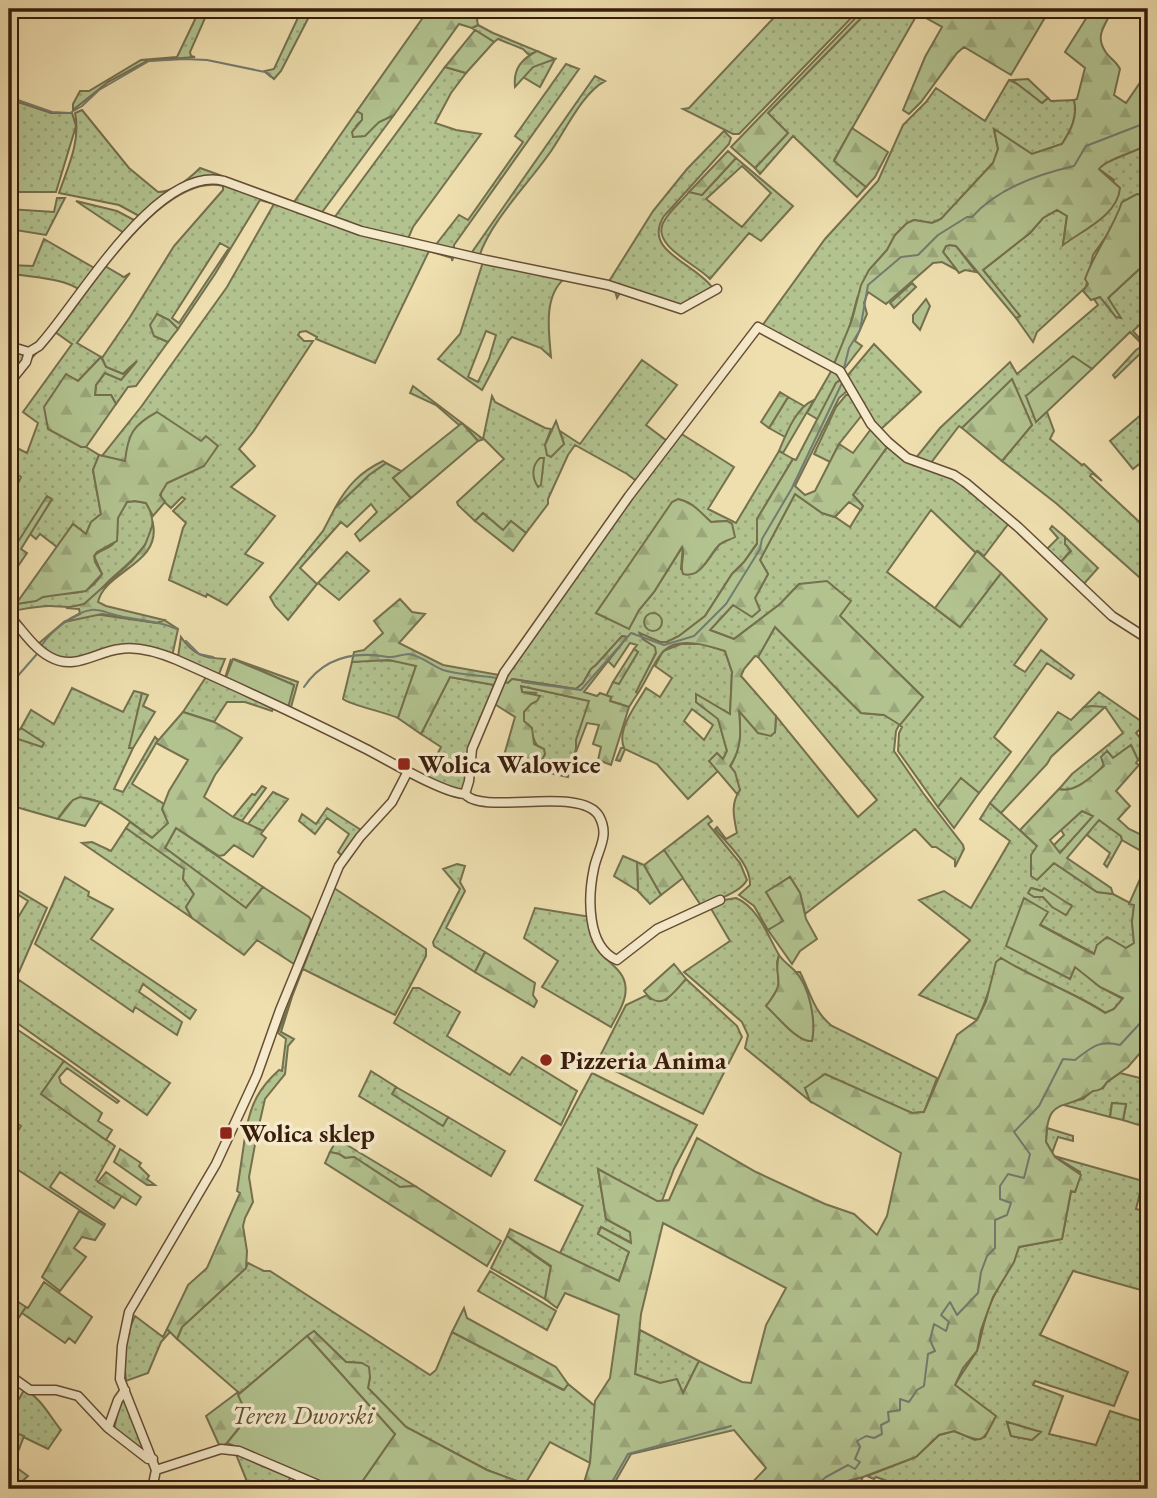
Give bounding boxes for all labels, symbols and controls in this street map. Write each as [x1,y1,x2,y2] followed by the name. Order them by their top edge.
[418,747,601,781] place label: Wolica Walowice
[396,756,412,772] marker: Wolica Walowice
[560,1043,727,1077] place label: Pizzeria Anima
[538,1052,554,1068] marker: Pizzeria Anima
[240,1116,375,1150] place label: Wolica sklep
[218,1125,234,1141] marker: Wolica sklep
[232,1398,376,1432] park label: Teren Dworski

